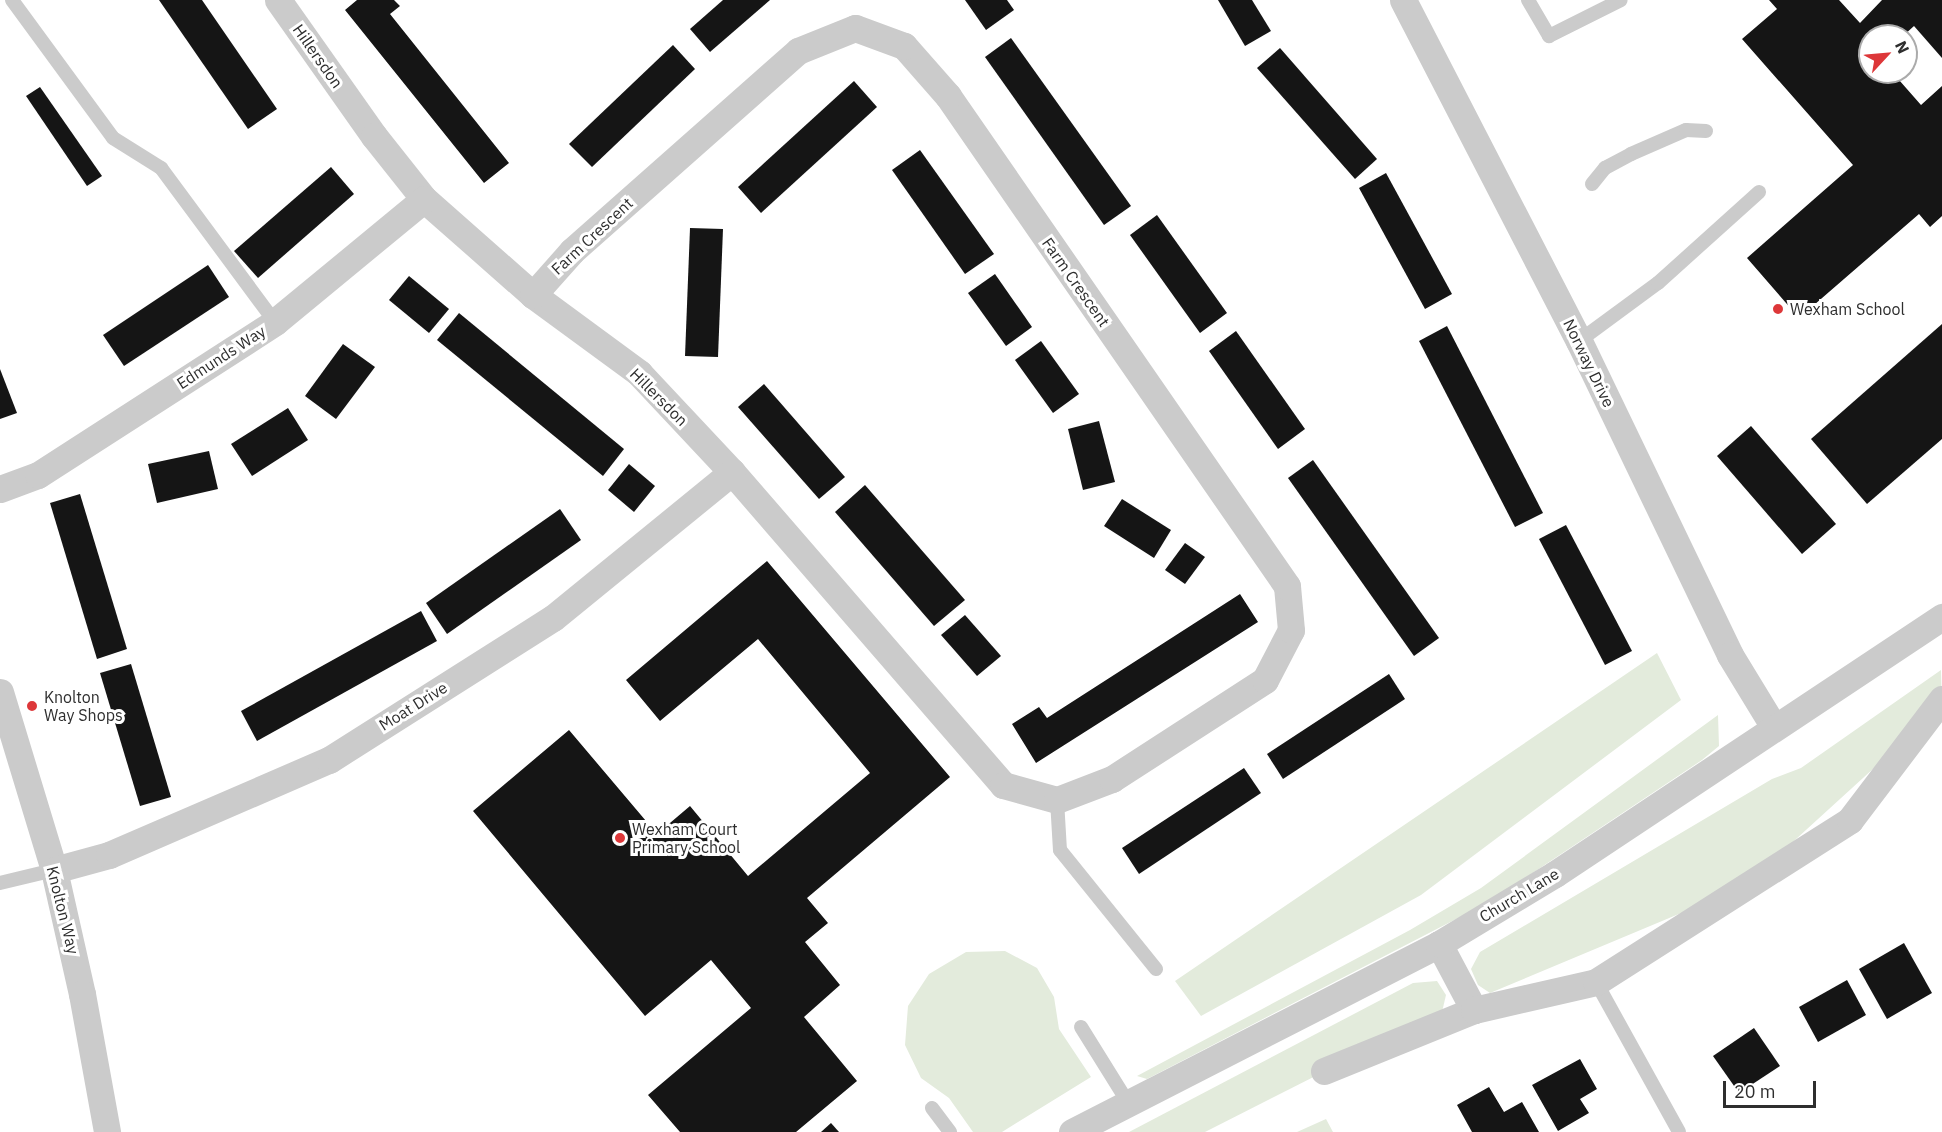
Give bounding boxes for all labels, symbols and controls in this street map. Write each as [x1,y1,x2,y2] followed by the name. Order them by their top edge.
[289,20,347,92] street label: Hillersdon
[1858,24,1918,84] north arrow
[1891,37,1914,57] text: N
[547,193,637,279] street label: Farm Crescent
[1038,234,1114,330] street label: Farm Crescent
[1790,299,1905,319] place label: Wexham School
[1771,302,1785,316] marker: Wexham School
[1559,316,1619,410] street label: Norway Drive
[173,321,269,393] street label: Edmunds Way
[626,364,692,430] street label: Hillersdon
[375,677,451,735] street label: Moat Drive
[44,687,123,725] place label: Knolton Way Shops
[25,699,39,713] marker: Knolton Way Shops
[632,819,740,857] place label: Wexham Court Primary School
[613,831,627,845] marker: Wexham Court Primary School
[43,864,83,956] street label: Knolton Way
[1476,864,1562,926] street label: Church Lane
[1726,1069,1819,1107] scale bar
[1734,1080,1776,1103] text: 20 m

